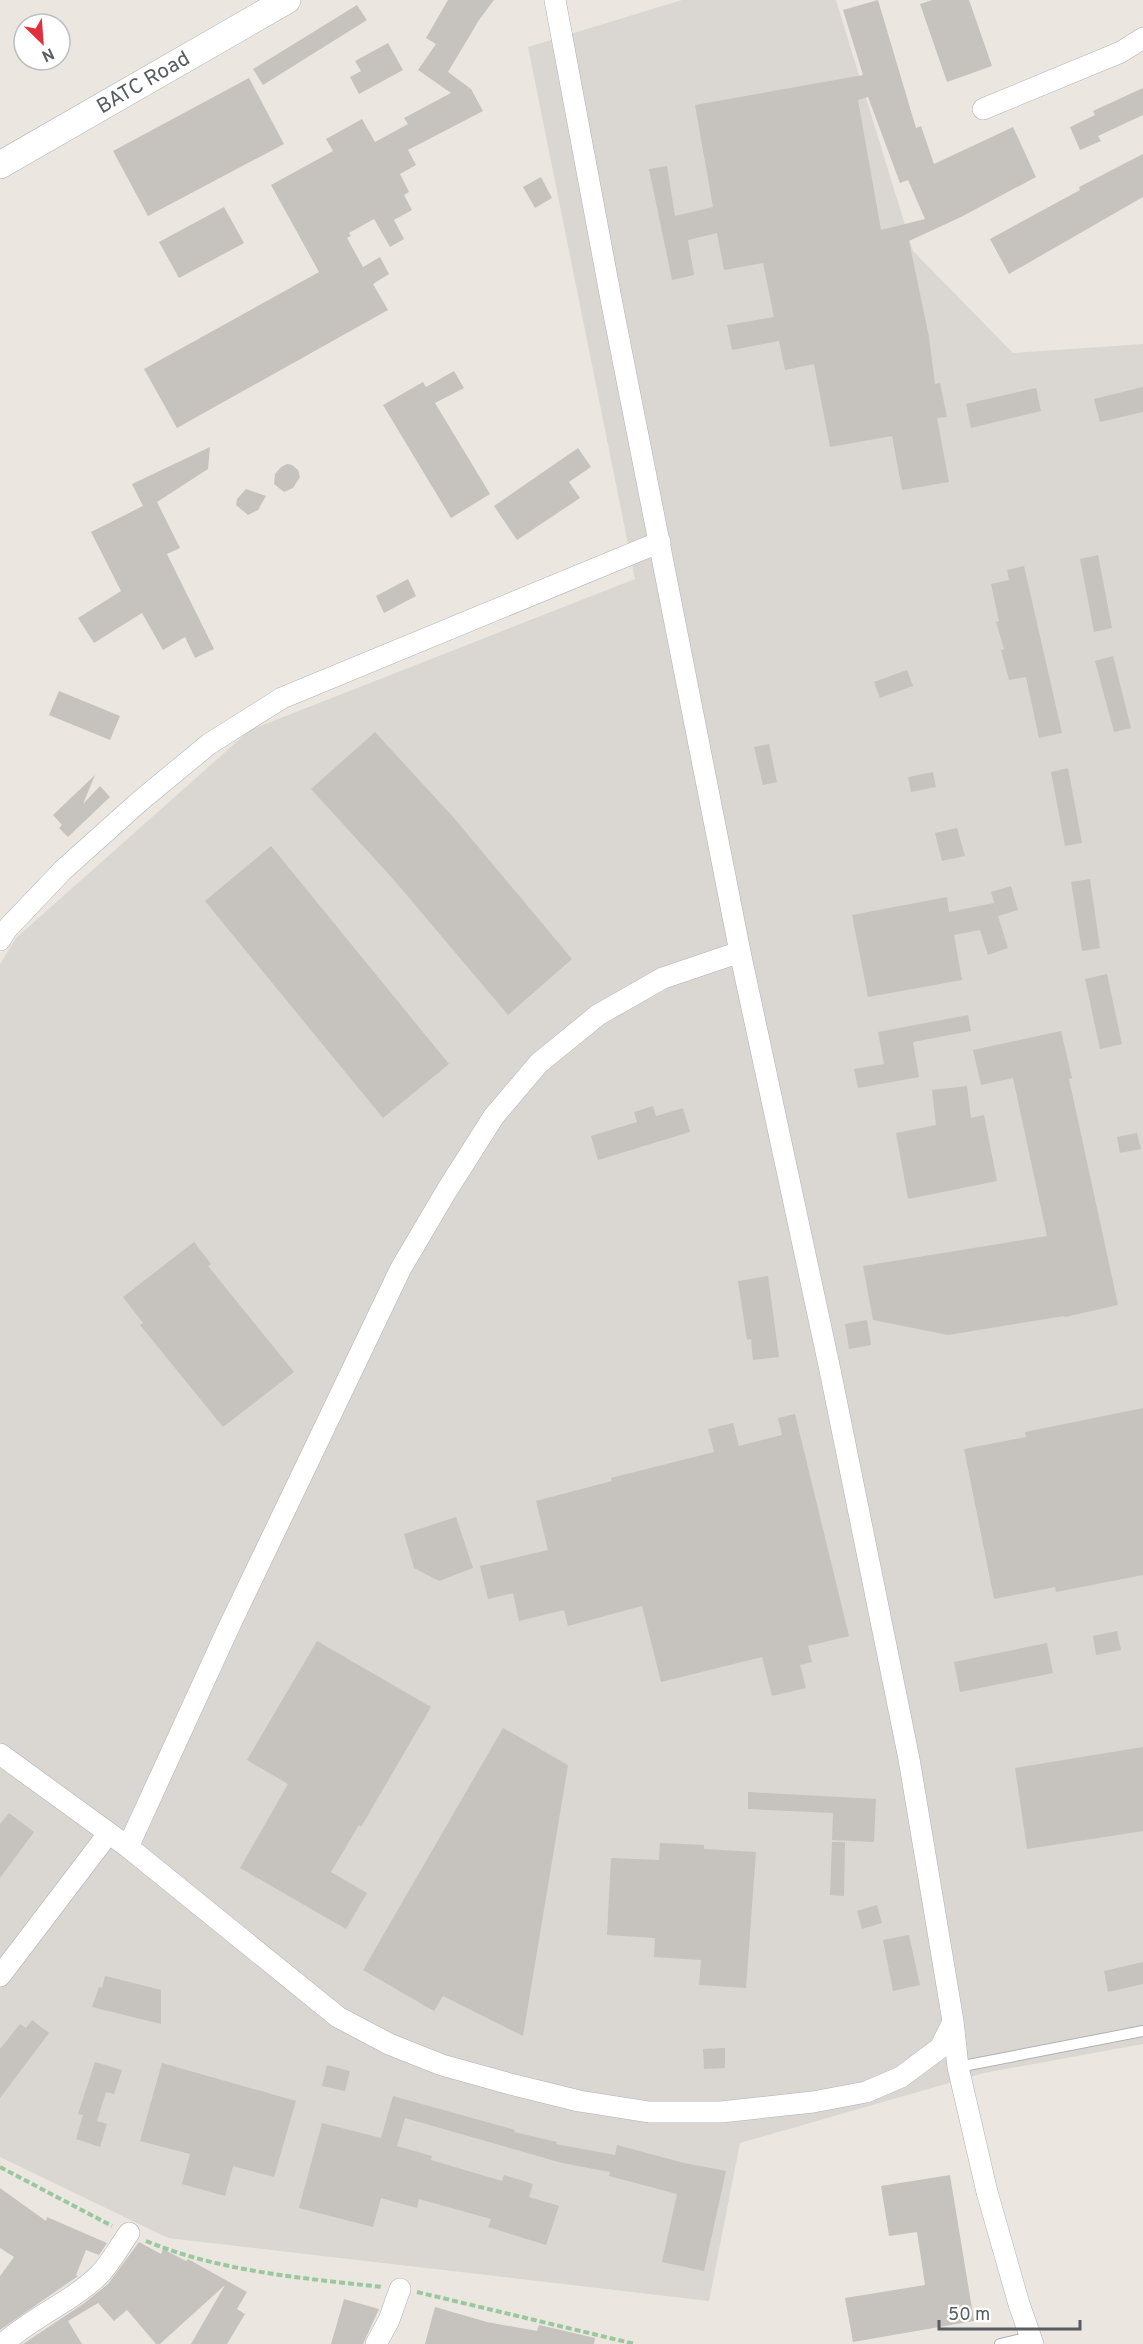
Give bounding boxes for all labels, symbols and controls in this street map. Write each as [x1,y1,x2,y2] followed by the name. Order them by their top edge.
[12,12,72,72] north arrow
[38,42,57,65] text: N
[92,46,195,121] street label: BATC Road
[939,2293,1080,2331] scale bar
[948,2304,990,2327] text: 50 m

